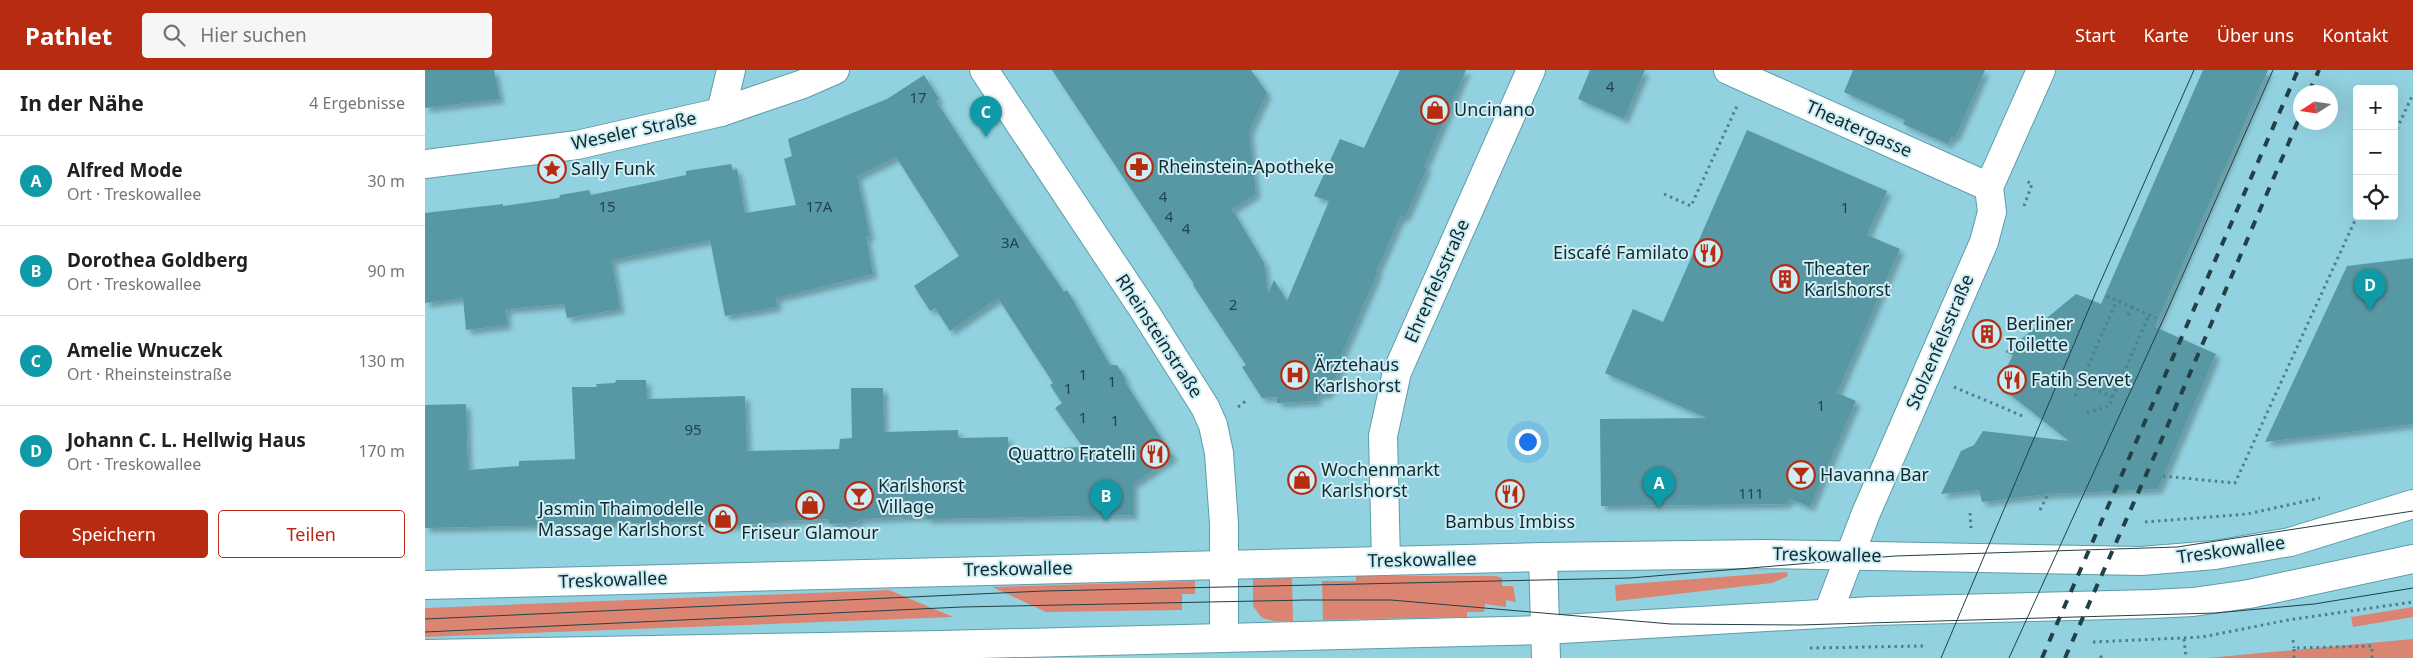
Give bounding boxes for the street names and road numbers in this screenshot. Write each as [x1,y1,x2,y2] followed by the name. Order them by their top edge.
[1803,94,1916,162] street label: Theatergasse
[569,105,699,155] street label: Weseler Straße
[1398,215,1474,346] street label: Ehrenfelsstraße
[1111,269,1209,402] street label: Rheinsteinstraße
[1900,270,1978,413] street label: Stolzenfelsstraße
[2175,530,2286,568] street label: Treskowallee
[1772,541,1882,567] street label: Treskowallee
[1367,546,1477,572] street label: Treskowallee
[963,555,1073,581] street label: Treskowallee
[558,565,668,593] street label: Treskowallee

